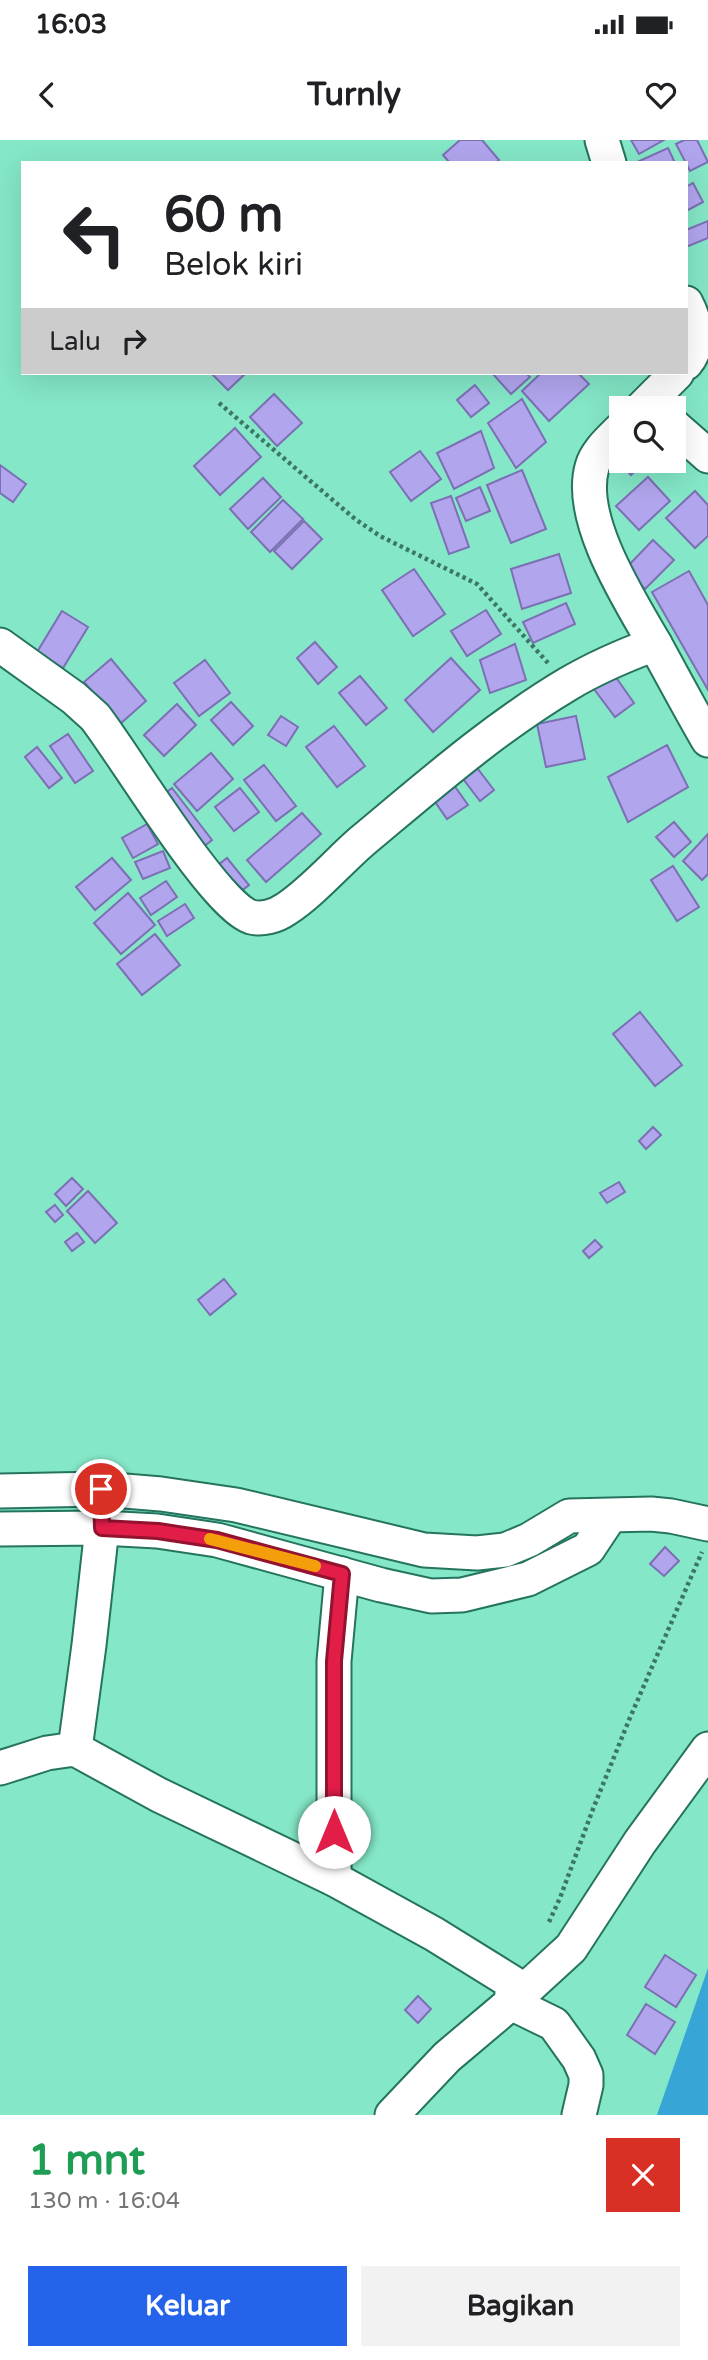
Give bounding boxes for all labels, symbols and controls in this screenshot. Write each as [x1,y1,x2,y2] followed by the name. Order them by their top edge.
[35,9,107,40] text: 16:03
[28,76,66,114] icon: back
[307,76,401,114] text: Turnly
[642,76,680,114] icon: heart
[164,186,283,245] text: 60 m
[49,189,140,280] icon: left
[164,246,303,284] text: Belok kiri
[115,322,153,360] icon: right
[49,326,101,357] text: Lalu
[609,396,686,473] map controls
[609,396,686,473] button: search
[71,1459,131,1519] pin
[82,1470,120,1508] icon: arrive
[297,1795,371,1869] position arrow
[28,2135,145,2186] text: 1 mnt
[606,2138,680,2212] button: close
[28,2187,180,2215] text: 130 m · 16:04
[28,2266,347,2346] button: Keluar
[361,2266,680,2346] button: Bagikan

